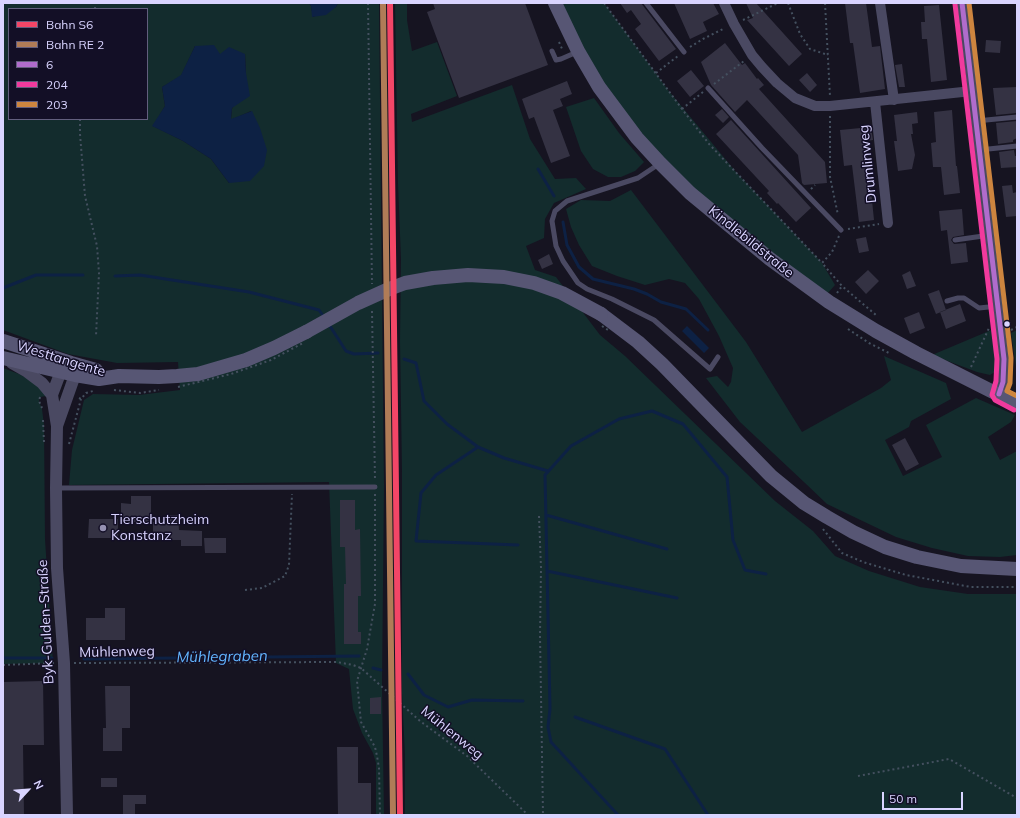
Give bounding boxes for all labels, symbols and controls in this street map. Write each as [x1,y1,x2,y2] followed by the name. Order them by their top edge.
[8,8,148,120] legend
[46,17,93,32] text: Bahn S6
[46,37,104,52] text: Bahn RE 2
[46,57,53,72] text: 6
[46,77,68,92] text: 204
[46,97,68,112] text: 203
[856,124,880,204] street label: Drumlinweg
[705,202,797,282] street label: Kindlebildstraße
[1002,319,1012,329] unlabelled marker
[14,337,108,381] street label: Westtangente
[111,512,209,544] place label: Tierschutzheim Konstanz
[98,523,108,533] marker: Tierschutzheim Konstanz
[34,559,58,685] street label: Byk-Gulden-Straße
[79,643,155,661] street label: Mühlenweg
[176,647,268,667] water label: Mühlegraben
[417,703,487,763] street label: Mühlenweg
[8,770,48,810] north arrow
[31,778,47,792] text: N
[884,784,965,810] scale bar
[889,791,917,806] text: 50 m

